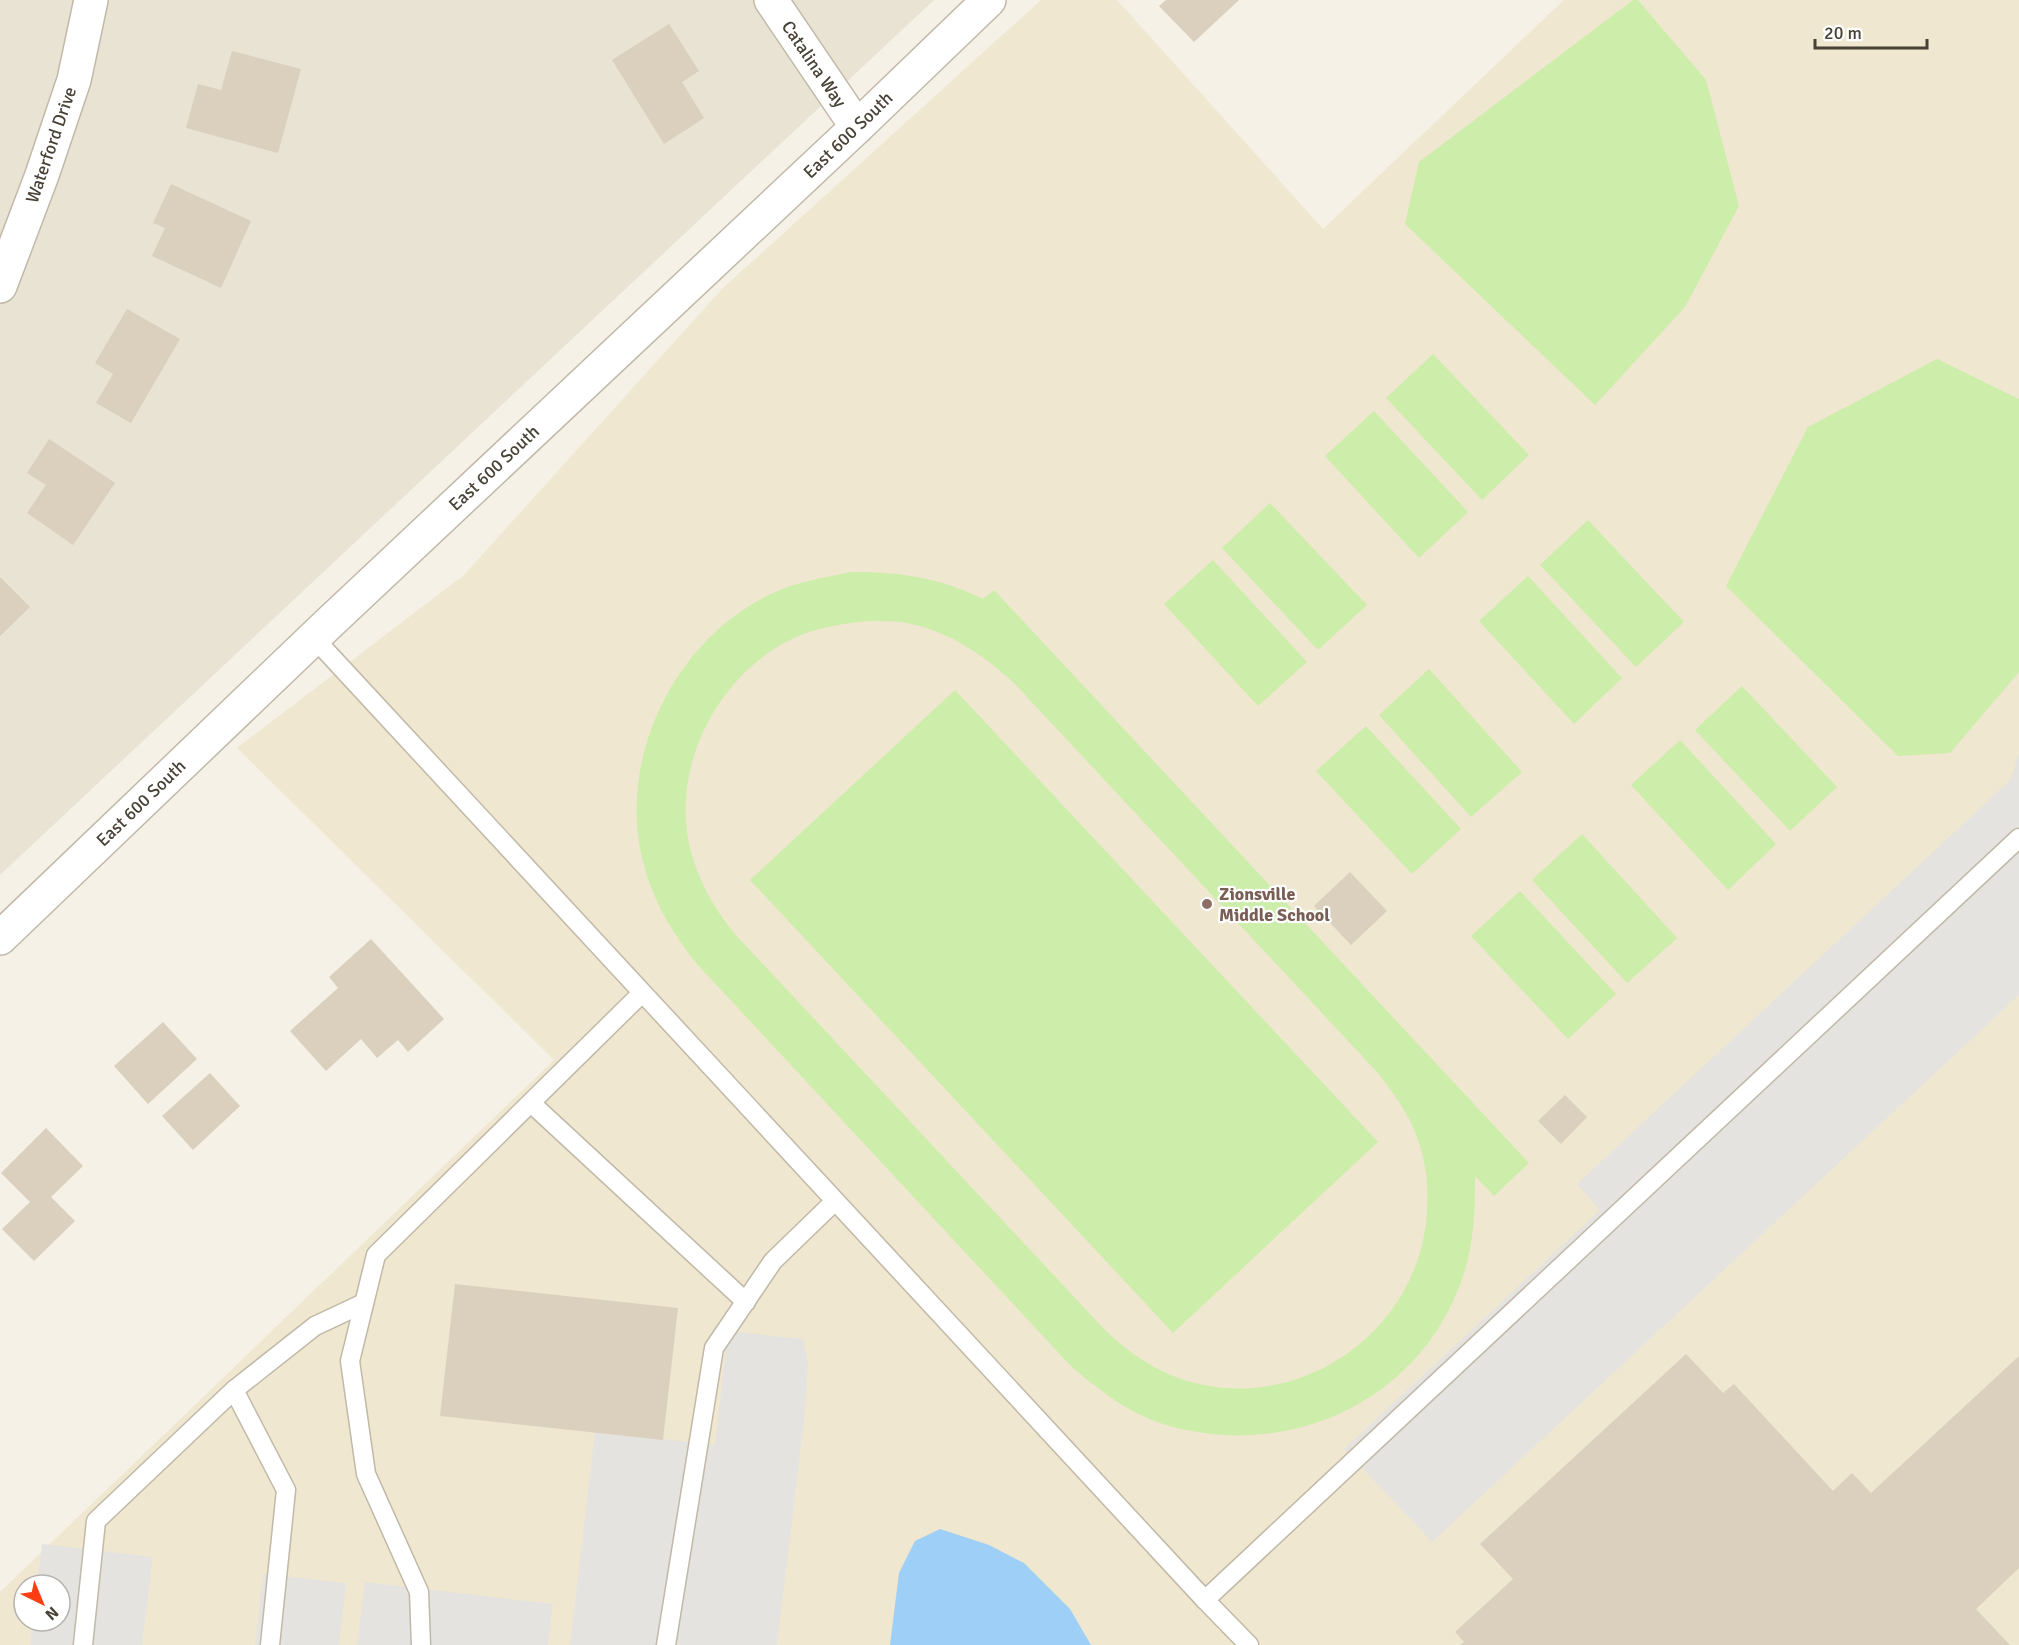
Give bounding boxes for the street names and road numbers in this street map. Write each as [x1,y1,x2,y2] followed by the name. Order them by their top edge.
[777,16,851,112] street label: Catalina Way
[21,84,81,206] street label: Waterford Drive
[799,87,897,183] street label: East 600 South
[444,420,544,516] street label: East 600 South
[92,755,190,851] street label: East 600 South

